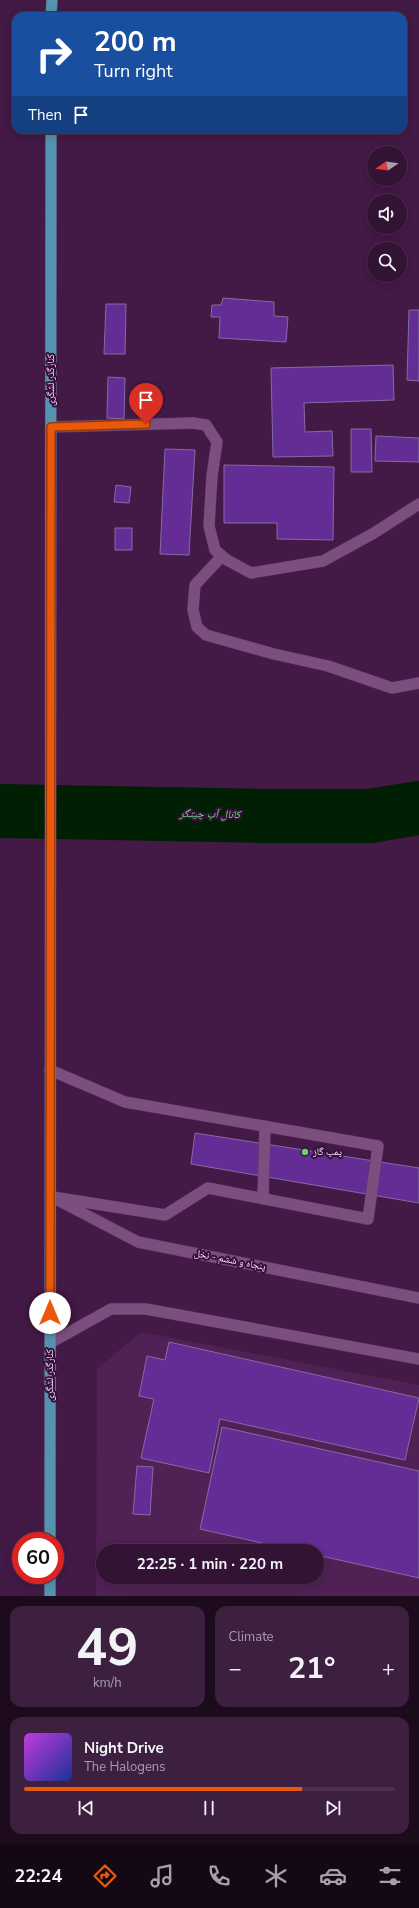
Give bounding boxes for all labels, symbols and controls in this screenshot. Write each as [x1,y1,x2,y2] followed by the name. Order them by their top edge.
[94,23,177,61] text: 200 m
[28,28,80,80] icon: right
[94,59,173,83] text: Turn right
[70,104,92,126] icon: arrive
[28,105,62,125] text: Then
[367,146,407,186] north arrow
[367,146,407,282] map controls
[367,194,407,234] button: sound
[367,242,407,282] button: search
[44,354,58,406] street label: کنارگذر لشگری
[129,383,163,424] pin
[135,389,157,411] icon: arrive
[178,806,243,822] water label: کانال آب چیتگر
[312,1145,342,1159] place label: پمپ گاز
[300,1147,310,1157] marker: پمپ گاز
[193,1246,267,1274] street label: پنجاه و ششم - نخل
[29,1292,71,1334] position arrow
[43,1349,57,1401] street label: کنارگذر لشگری
[12,1532,64,1584] speed limit sign: 60
[137,1554,283,1574] text: 22:25 · 1 min · 220 m
[76,1612,138,1683] text: 49
[229,1628,274,1646] text: Climate
[288,1648,335,1689] text: 21°
[229,1654,242,1684] text: −
[382,1654,395,1684] text: +
[93,1674,122,1692] text: km/h
[84,1738,164,1758] text: Night Drive
[84,1758,165,1776] text: The Halogens
[75,1797,97,1819] icon: previous
[198,1797,220,1819] icon: pause
[322,1797,344,1819] icon: next
[91,1862,119,1890] icon: directions
[148,1862,176,1890] icon: music
[205,1862,233,1890] icon: phone
[262,1862,290,1890] icon: climate
[319,1862,347,1890] icon: car
[376,1862,404,1890] icon: filters
[15,1864,62,1888] text: 22:24

